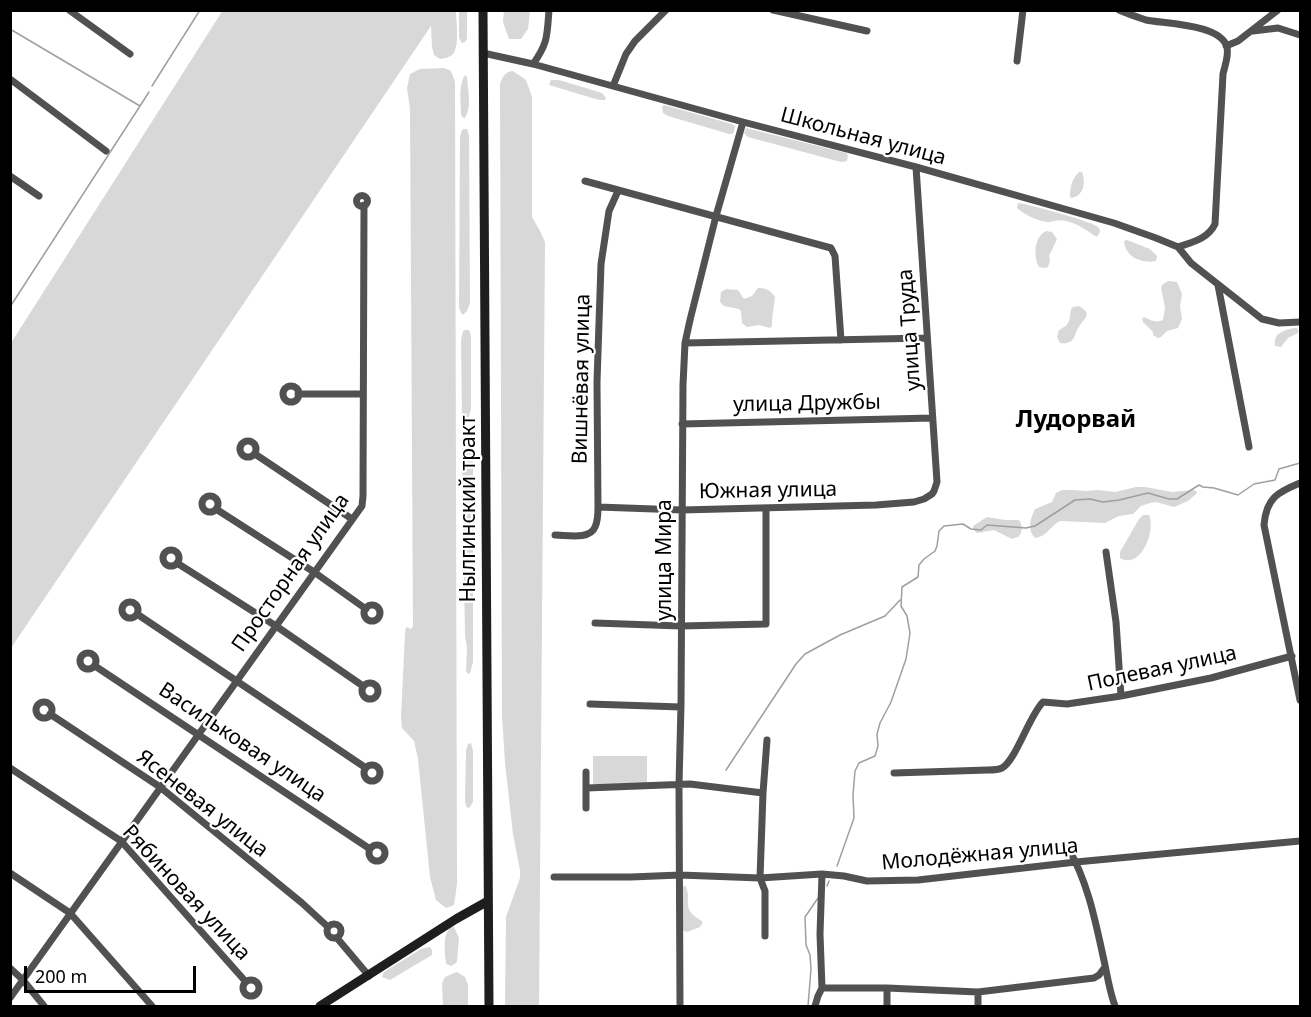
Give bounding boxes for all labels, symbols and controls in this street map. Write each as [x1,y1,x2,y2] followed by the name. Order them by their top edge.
[777,103,949,171] street label: Школьная улица
[893,268,927,392] street label: улица Труда
[568,294,596,464] street label: Вишнёвая улица
[733,390,881,418] street label: улица Дружбы
[1016,406,1136,434] district label: Лудорвай
[456,415,482,603] street label: Нылгинский тракт
[699,477,837,505] street label: Южная улица
[227,489,355,657] street label: Просторная улица
[652,499,678,621] street label: улица Мира
[1085,641,1239,697] street label: Полевая улица
[154,678,330,808] street label: Васильковая улица
[131,745,273,863] street label: Ясеневая улица
[117,820,255,966] street label: Рябиновая улица
[880,834,1080,876] street label: Молодёжная улица
[27,954,200,992] scale bar
[35,964,87,988] text: 200 m

